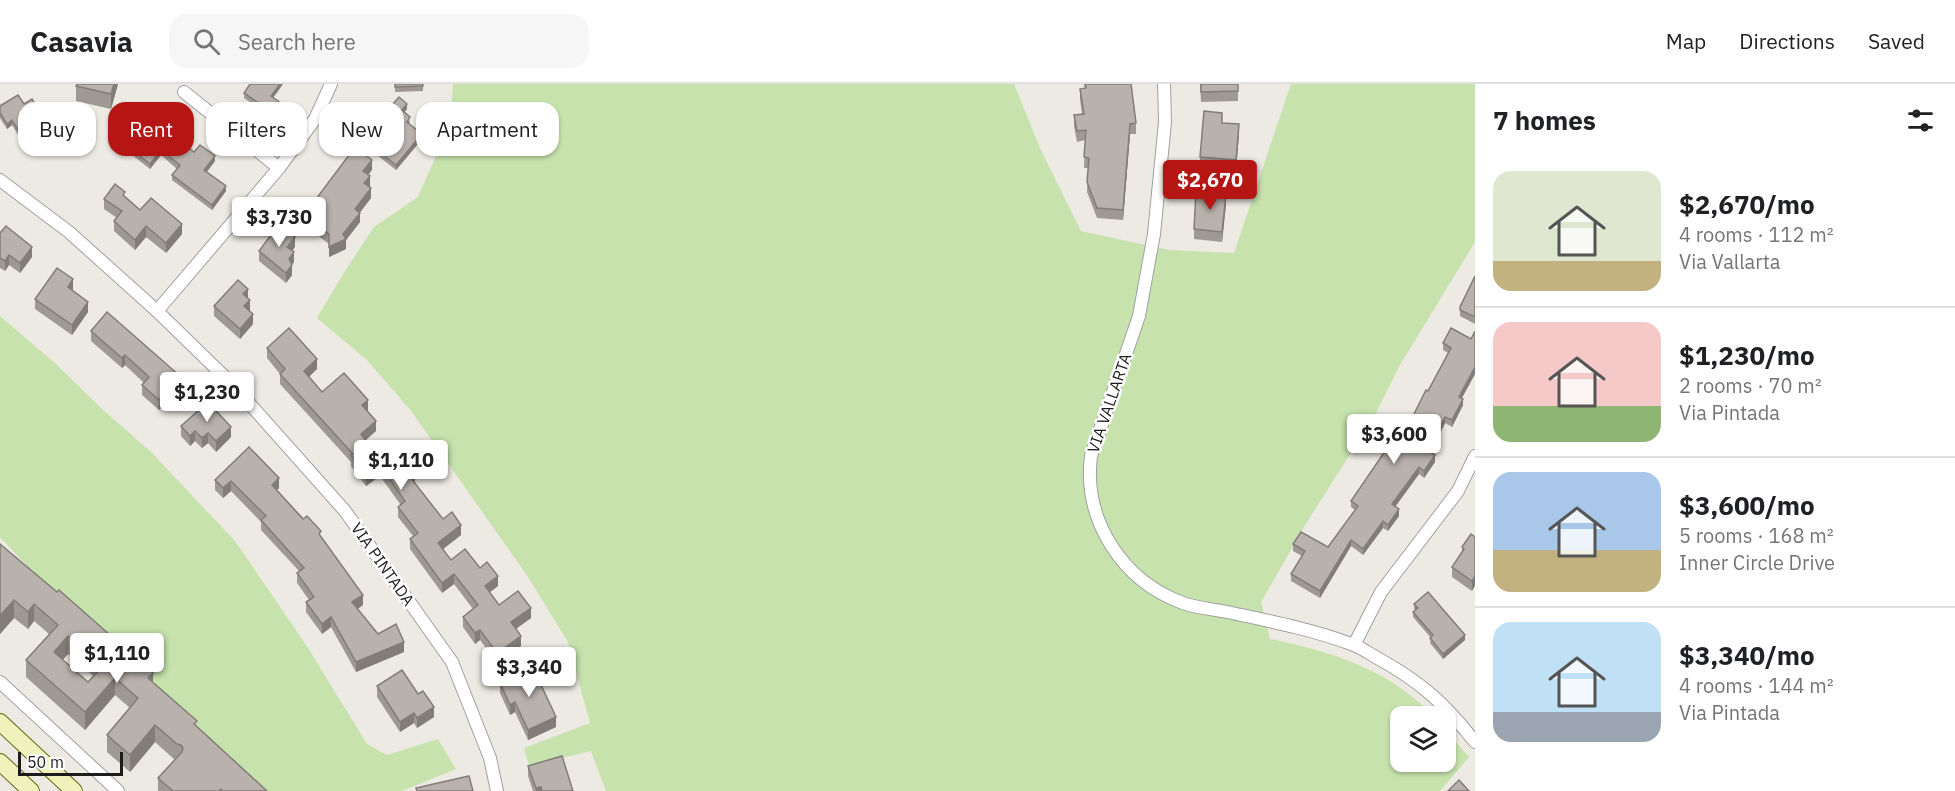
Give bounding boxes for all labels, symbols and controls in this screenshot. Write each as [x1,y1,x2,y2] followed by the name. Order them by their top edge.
[169,14,589,68] search box
[30,23,133,60] text: Casavia
[190,25,223,58] icon: search
[238,27,356,56] text: Search here
[1666,27,1706,55] text: Map
[1739,27,1835,55] text: Directions
[1868,27,1925,55] text: Saved
[18,102,96,156] chip: Buy
[108,102,194,156] chip: Rent
[206,102,307,156] chip: Filters
[319,102,404,156] chip: New
[416,102,559,156] chip: Apartment
[1493,103,1596,137] text: 7 homes
[1904,104,1937,137] icon: filters
[1161,160,1259,211] pin: $2,670
[1177,166,1243,193] text: $2,670
[1679,187,1815,221] text: $2,670/mo
[1541,195,1613,267] icon: home
[230,197,328,248] pin: $3,730
[246,203,312,230] text: $3,730
[1679,221,1834,248] text: 4 rooms · 112 m²
[1679,248,1780,275] text: Via Vallarta
[1679,338,1815,372] text: $1,230/mo
[1541,346,1613,418] icon: home
[1083,350,1135,456] street label: VIA VALLARTA
[158,372,256,423] pin: $1,230
[1679,372,1822,399] text: 2 rooms · 70 m²
[174,378,240,405] text: $1,230
[1679,399,1780,426] text: Via Pintada
[1345,414,1443,465] pin: $3,600
[1361,420,1427,447] text: $3,600
[352,440,450,491] pin: $1,110
[368,446,434,473] text: $1,110
[1679,488,1815,522] text: $3,600/mo
[1541,496,1613,568] icon: home
[347,519,419,609] street label: VIA PINTADA
[1679,522,1834,549] text: 5 rooms · 168 m²
[1679,549,1835,576] text: Inner Circle Drive
[68,633,166,684] pin: $1,110
[1679,638,1815,672] text: $3,340/mo
[84,639,150,666] text: $1,110
[1541,646,1613,718] icon: home
[480,647,578,698] pin: $3,340
[496,653,562,680] text: $3,340
[1679,672,1834,699] text: 4 rooms · 144 m²
[1679,699,1780,726] text: Via Pintada
[1390,706,1456,772] map controls
[1390,706,1456,772] button: layers
[18,749,123,776] scale bar
[27,752,64,772] text: 50 m

